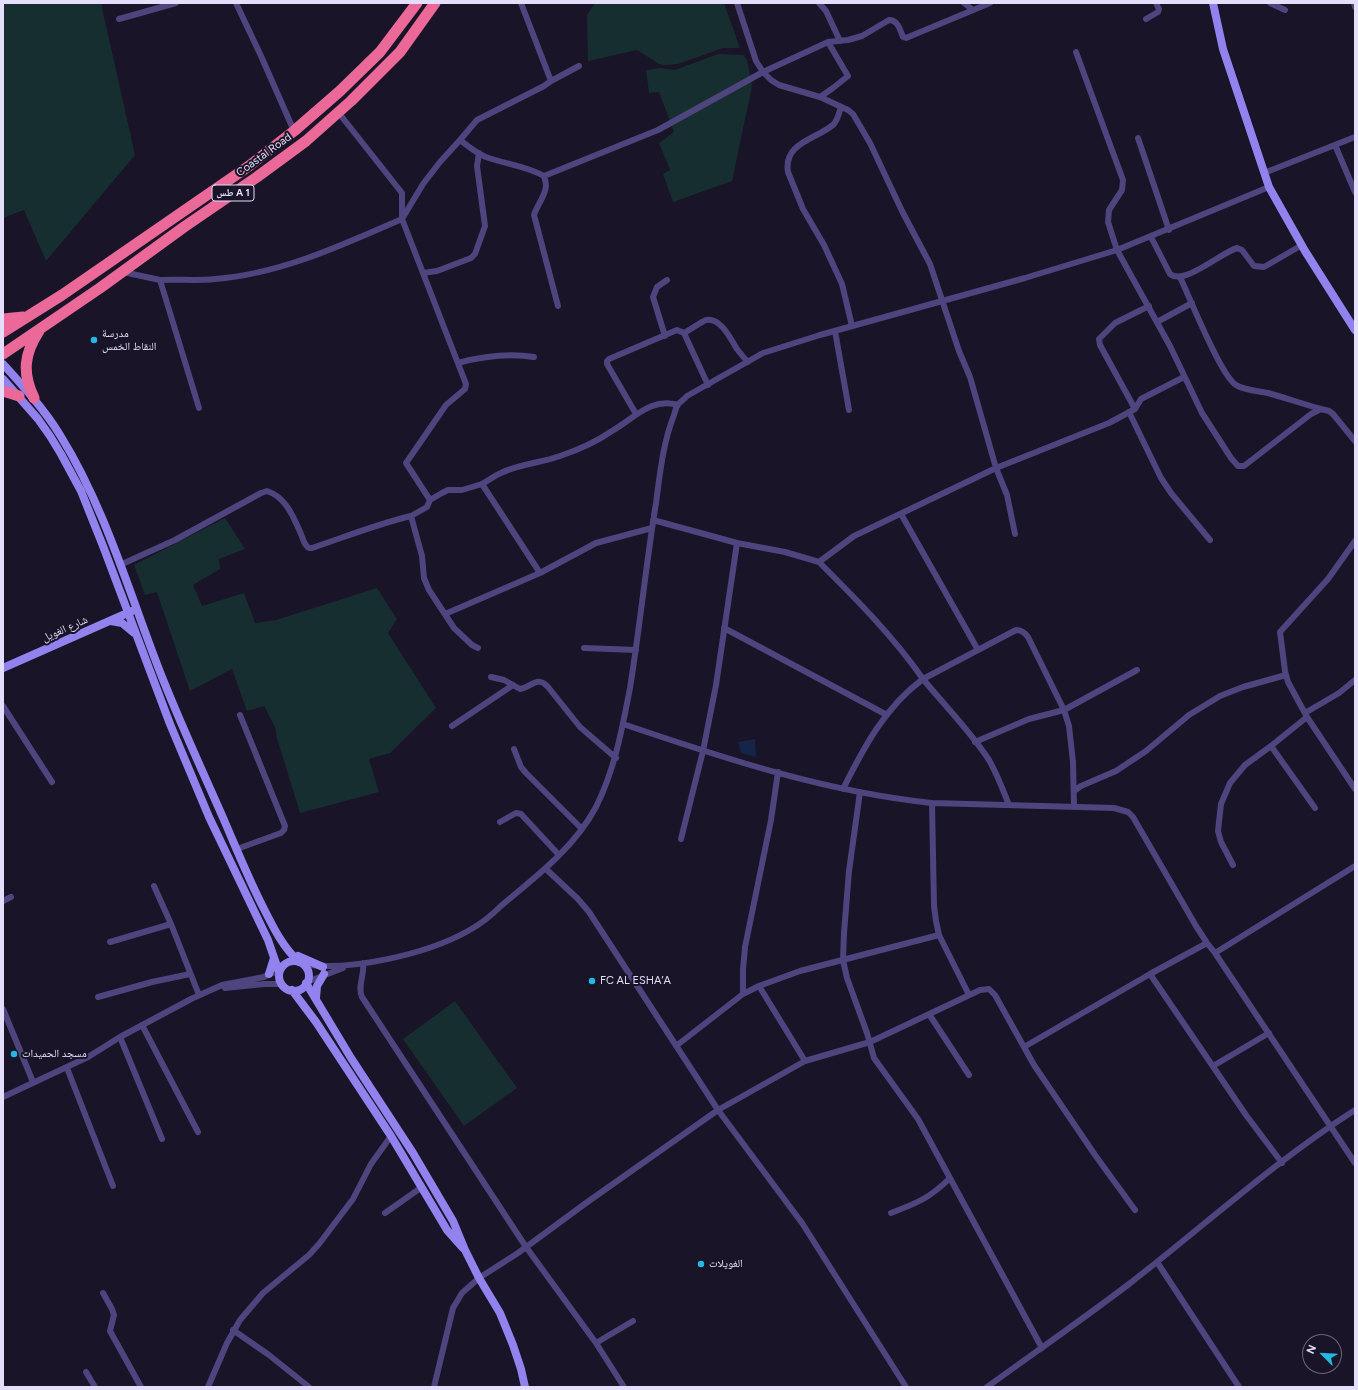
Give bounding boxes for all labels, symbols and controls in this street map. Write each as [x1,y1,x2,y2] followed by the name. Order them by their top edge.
[234,130,294,180] street label: Coastal Road
[212,185,254,201] road number: طس A 1
[102,327,156,353] place label: مدرسة النقاط الخمس
[89,335,99,345] marker: مدرسة النقاط الخمس
[40,613,90,645] street label: شارع الغويل
[600,974,671,988] place label: FC AL ESHA’A
[587,976,597,986] marker: FC AL ESHA’A
[22,1047,87,1061] place label: مسجد الحميدات
[9,1049,19,1059] marker: مسجد الحميدات
[709,1257,743,1271] place label: الغويلات
[696,1259,706,1269] marker: الغويلات
[1302,1334,1342,1374] north arrow
[1304,1343,1319,1356] text: N

